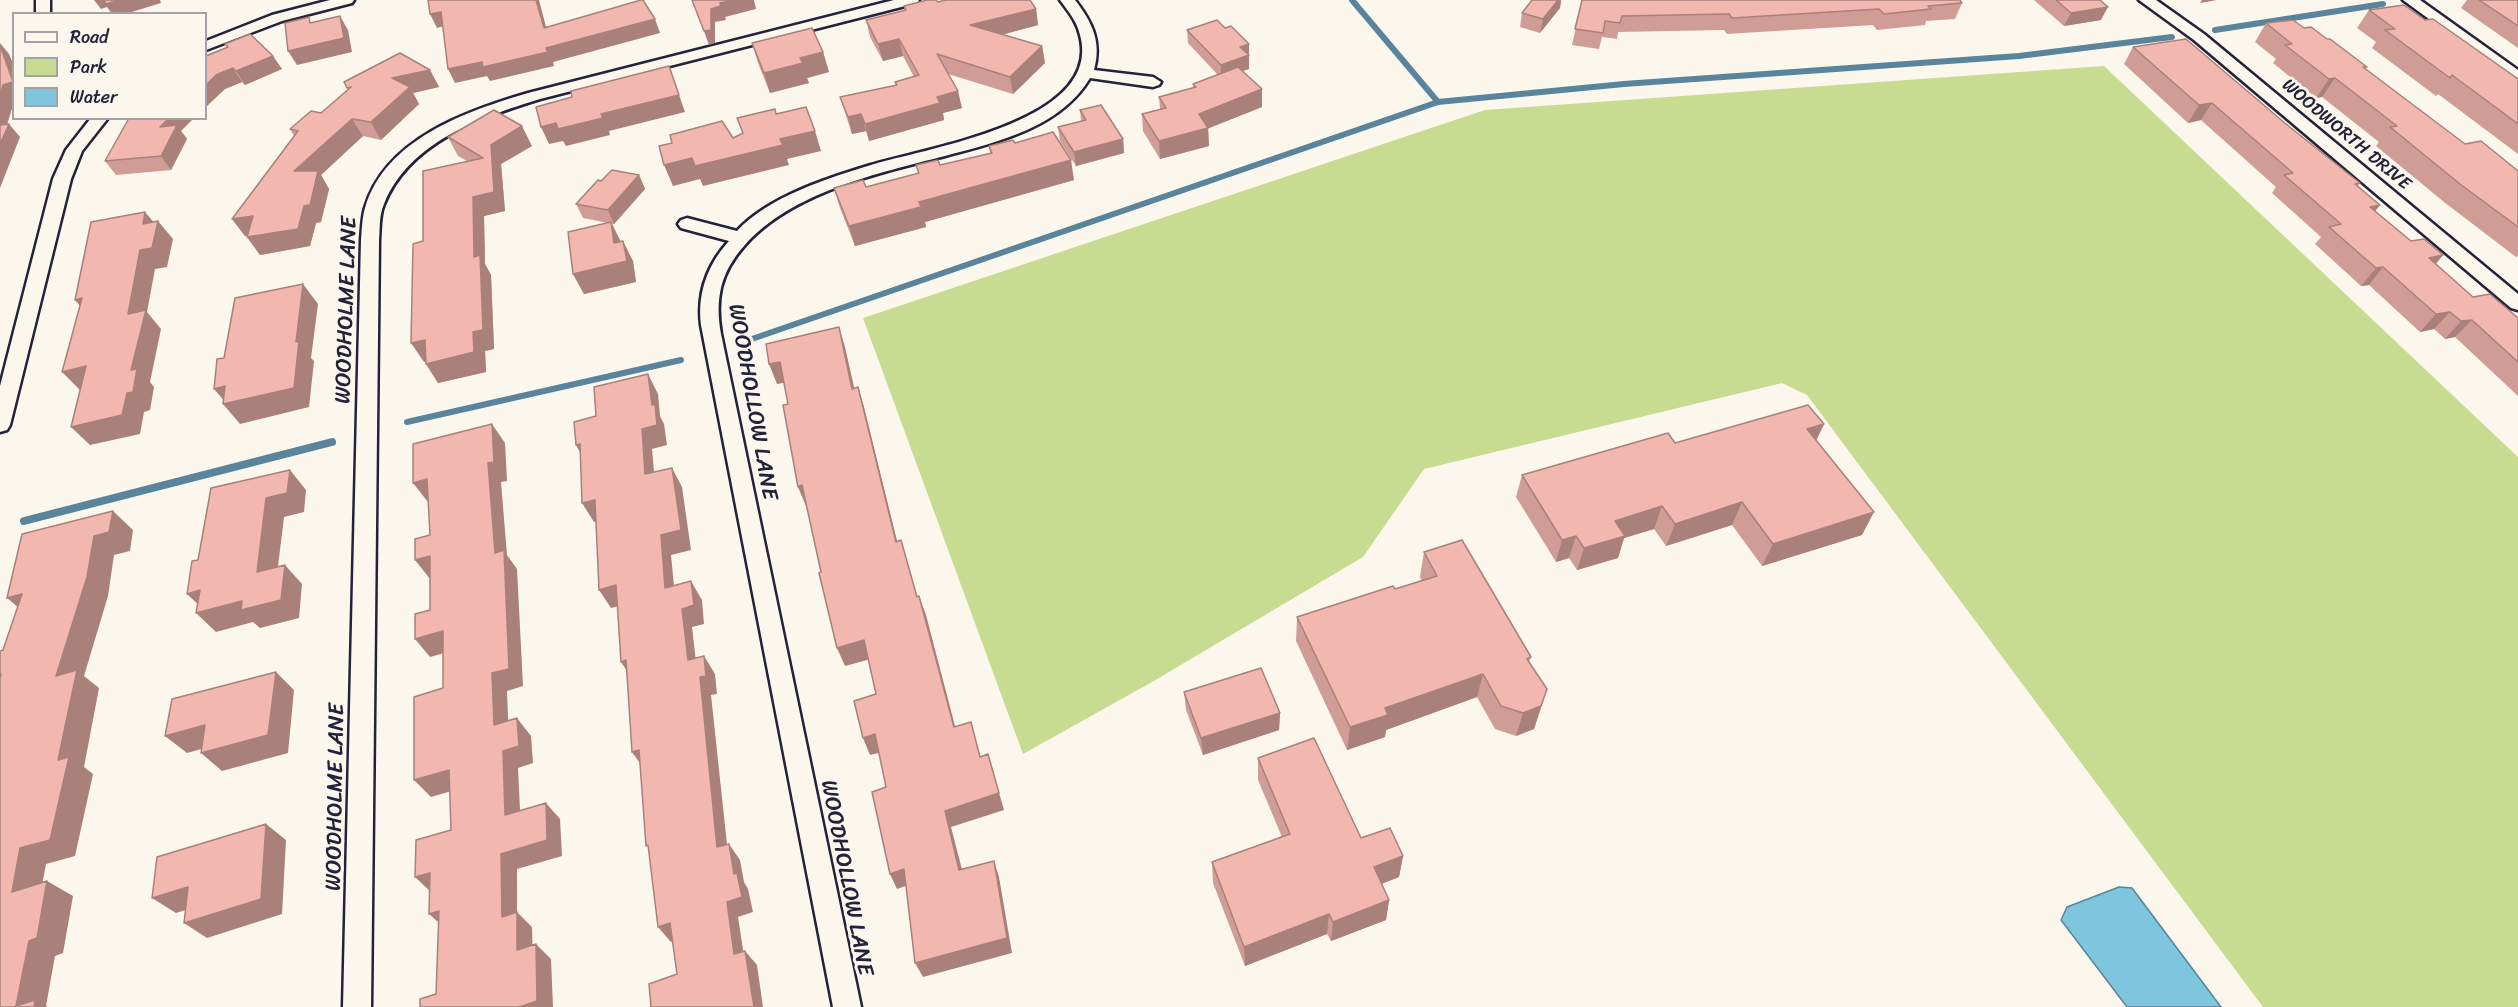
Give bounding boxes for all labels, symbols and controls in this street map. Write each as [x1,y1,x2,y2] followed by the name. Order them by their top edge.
[12,12,207,120] legend
[70,21,109,53] text: Road
[70,51,107,83] text: Park
[2277,75,2415,195] street label: WOODWORTH DRIVE
[70,81,117,113] text: Water
[331,216,363,404] street label: WOODHOLME LANE
[722,302,782,502] street label: WOODHOLLOW LANE
[321,703,351,891] street label: WOODHOLME LANE
[814,778,878,978] street label: WOODHOLLOW LANE

